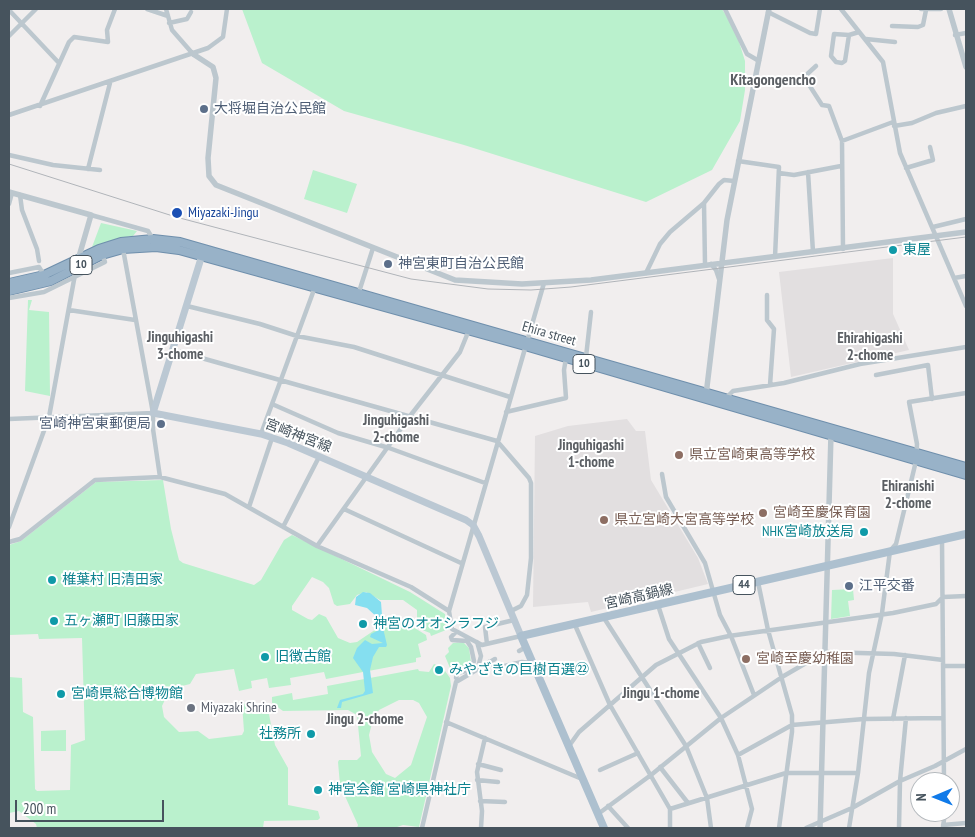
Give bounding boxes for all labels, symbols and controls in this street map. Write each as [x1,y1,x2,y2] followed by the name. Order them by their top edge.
[730,70,816,90] district label: Kitagongencho
[214,101,326,117] place label: 大将堀自治公民館
[198,103,210,115] marker: 大将堀自治公民館
[188,205,259,221] place label: Miyazaki-Jingu
[170,206,184,220] marker: Miyazaki-Jingu
[903,242,931,258] place label: 東屋
[887,244,899,256] marker: 東屋
[70,256,92,274] road number: 10
[398,256,524,272] place label: 神宮東町自治公民館
[382,258,394,270] marker: 神宮東町自治公民館
[520,318,578,350] street label: Ehira street
[147,329,213,364] district label: Jinguhigashi 3-chome
[837,330,903,365] district label: Ehirahigashi 2-chome
[573,354,595,374] road number: 10
[363,412,429,447] district label: Jinguhigashi 2-chome
[39,416,151,432] place label: 宮崎神宮東郵便局
[262,416,334,456] street label: 宮崎神宮線
[155,418,167,430] marker: 宮崎神宮東郵便局
[558,437,624,472] district label: Jinguhigashi 1-chome
[689,447,815,463] place label: 県立宮崎東高等学校
[673,449,685,461] marker: 県立宮崎東高等学校
[882,478,934,513] district label: Ehiranishi 2-chome
[773,505,871,521] place label: 宮崎至慶保育園
[757,507,769,519] marker: 宮崎至慶保育園
[614,512,754,528] place label: 県立宮崎大宮高等学校
[598,514,610,526] marker: 県立宮崎大宮高等学校
[762,524,854,540] place label: NHK宮崎放送局
[858,526,870,538] marker: NHK宮崎放送局
[62,572,163,588] place label: 椎葉村 旧清田家
[46,574,58,586] marker: 椎葉村 旧清田家
[733,576,755,594] road number: 44
[859,578,915,594] place label: 江平交番
[843,580,855,592] marker: 江平交番
[603,581,675,613] street label: 宮崎高鍋線
[64,613,179,629] place label: 五ヶ瀬町 旧藤田家
[48,615,60,627] marker: 五ヶ瀬町 旧藤田家
[373,616,499,632] place label: 神宮のオオシラフジ
[357,618,369,630] marker: 神宮のオオシラフジ
[275,649,331,665] place label: 旧徴古館
[259,651,271,663] marker: 旧徴古館
[756,651,854,667] place label: 宮崎至慶幼稚園
[740,653,752,665] marker: 宮崎至慶幼稚園
[449,662,589,678] place label: みやざきの巨樹百選㉒
[433,664,445,676] marker: みやざきの巨樹百選㉒
[622,685,700,703] district label: Jingu 1-chome
[71,686,183,702] place label: 宮崎県総合博物館
[55,688,67,700] marker: 宮崎県総合博物館
[201,700,277,716] place label: Miyazaki Shrine
[185,702,197,714] marker: Miyazaki Shrine
[326,711,404,729] district label: Jingu 2-chome
[259,726,301,742] place label: 社務所
[305,728,317,740] marker: 社務所
[910,772,960,822] north arrow
[328,782,471,798] place label: 神宮会館 宮崎県神社庁
[312,784,324,796] marker: 神宮会館 宮崎県神社庁
[18,790,166,822] scale bar
[912,793,930,801] text: N
[23,799,56,818] text: 200 m

